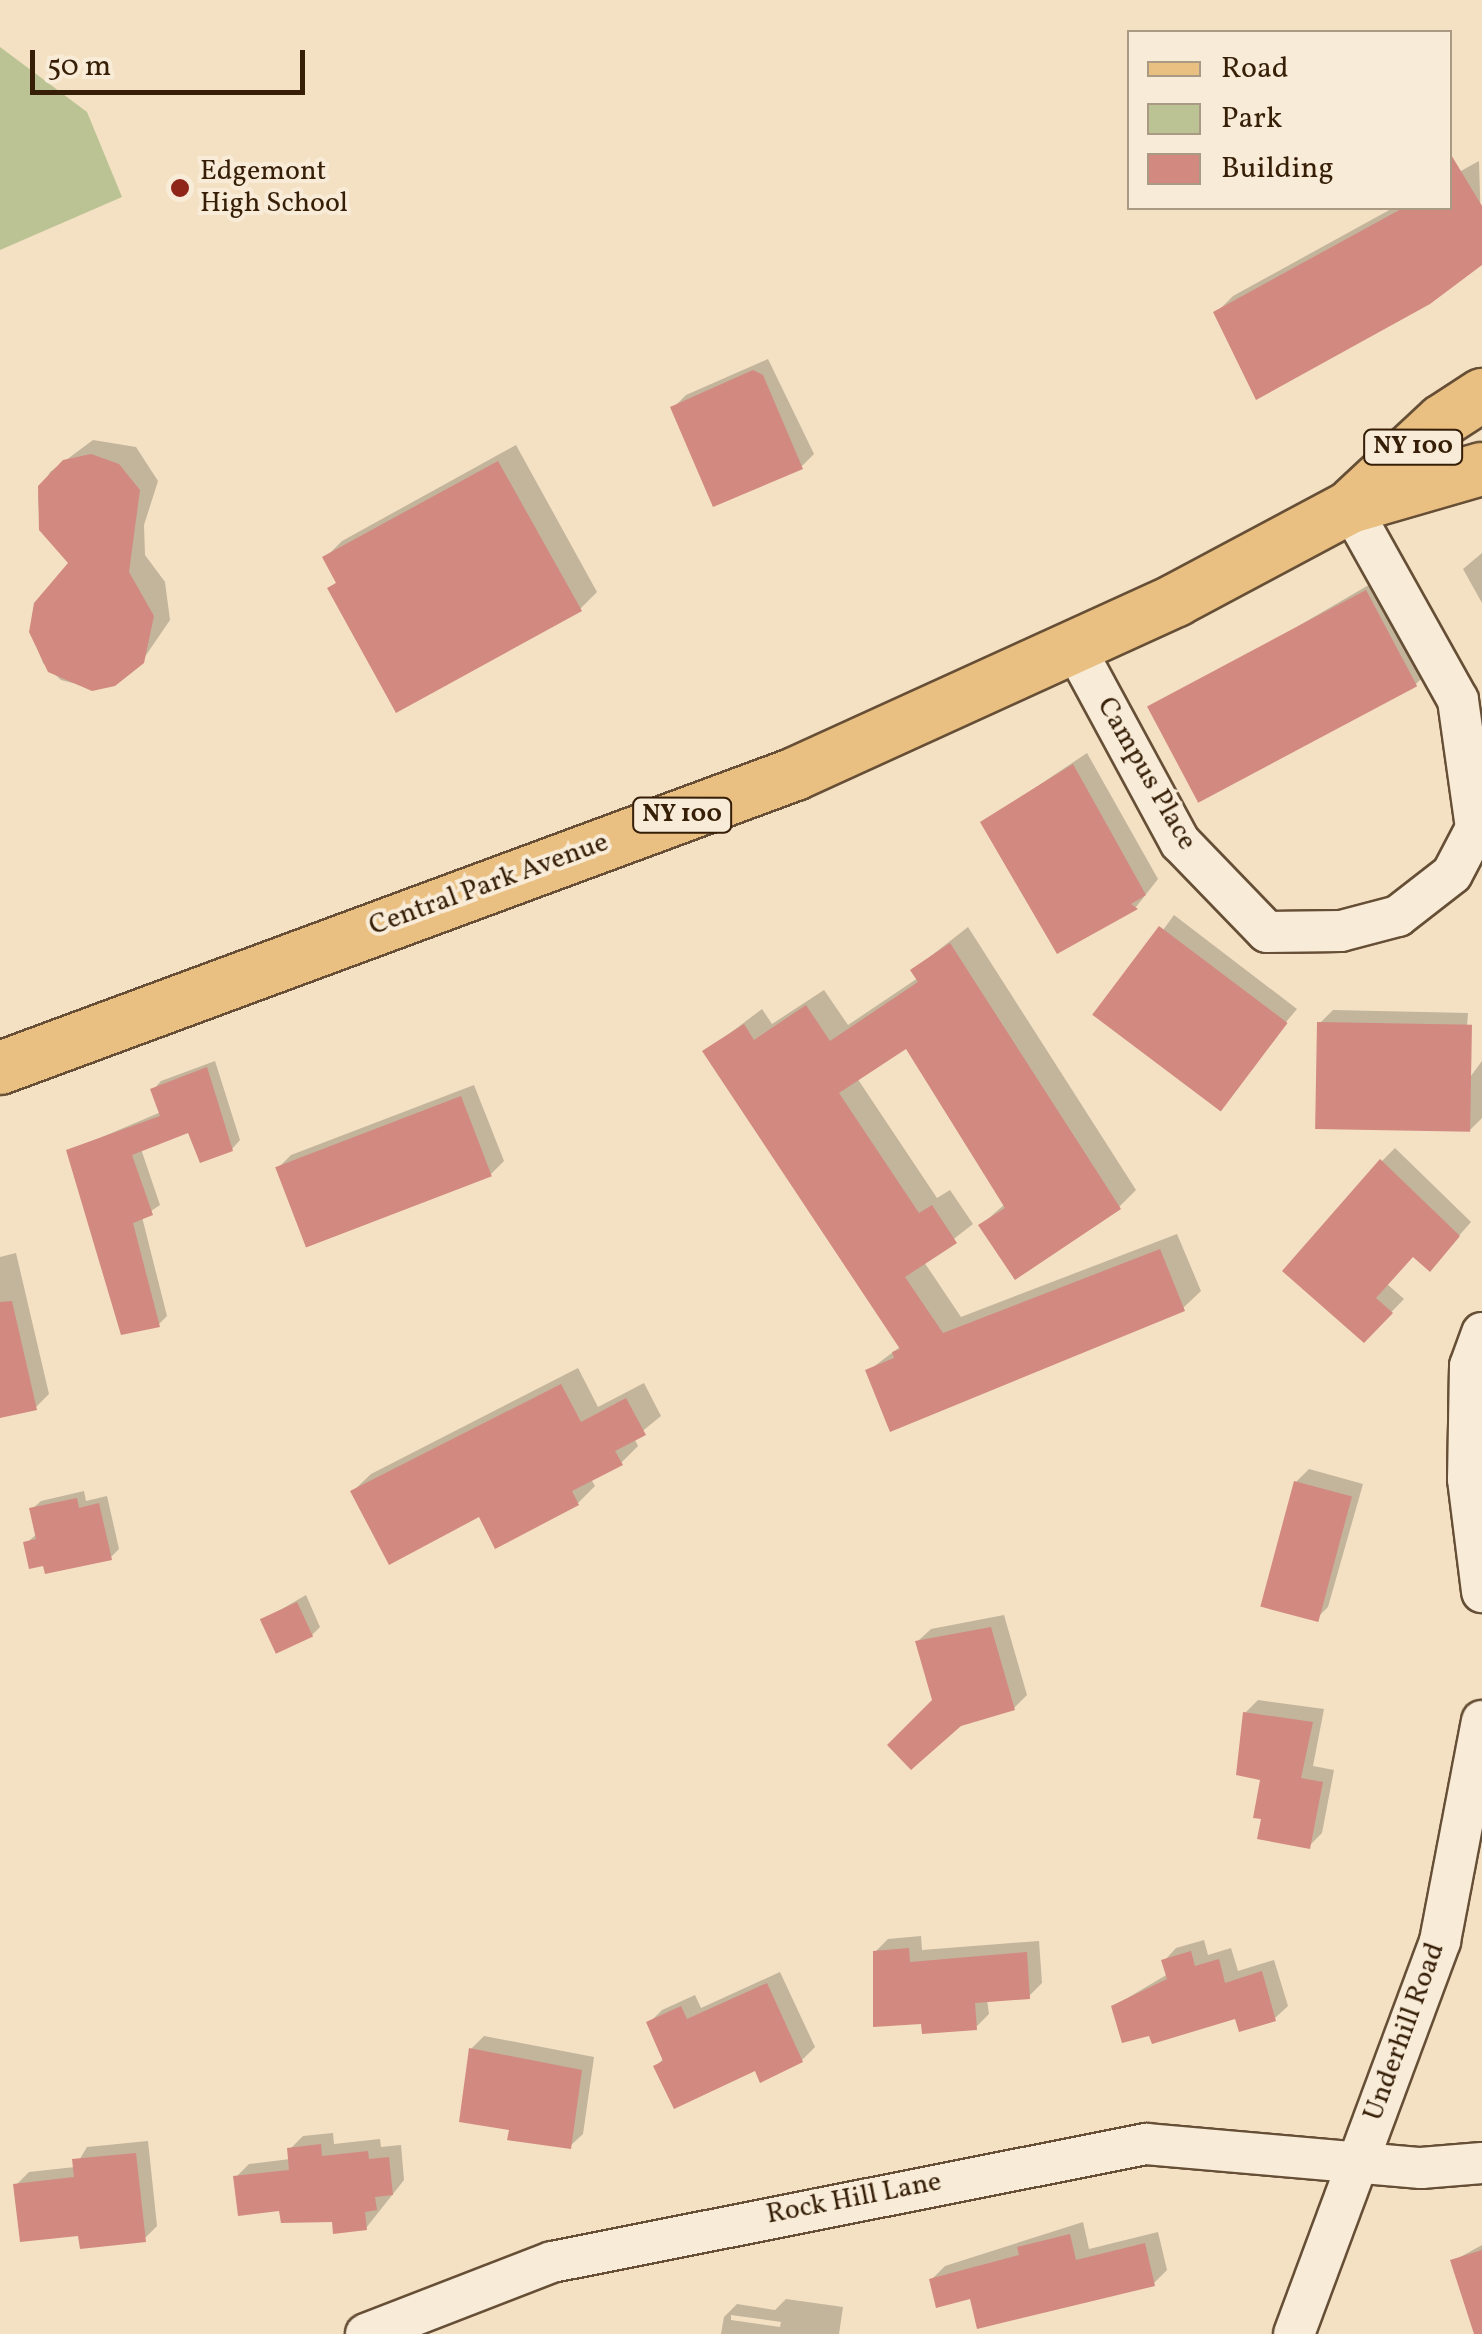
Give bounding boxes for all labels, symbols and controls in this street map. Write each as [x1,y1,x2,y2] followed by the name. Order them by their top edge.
[35,30,310,92] scale bar
[1127,30,1452,210] legend
[47,46,111,88] text: 50 m
[1221,48,1289,90] text: Road
[1221,98,1282,140] text: Park
[1221,148,1334,190] text: Building
[200,155,348,221] place label: Edgemont High School
[169,177,191,199] marker: Edgemont High School
[1360,427,1466,467] road number: NY 100
[1089,692,1203,856] street label: Campus Place
[630,795,734,835] road number: NY 100
[365,826,613,944] street label: Central Park Avenue
[1357,1938,1453,2126] street label: Underhill Road
[764,2166,944,2232] street label: Rock Hill Lane

